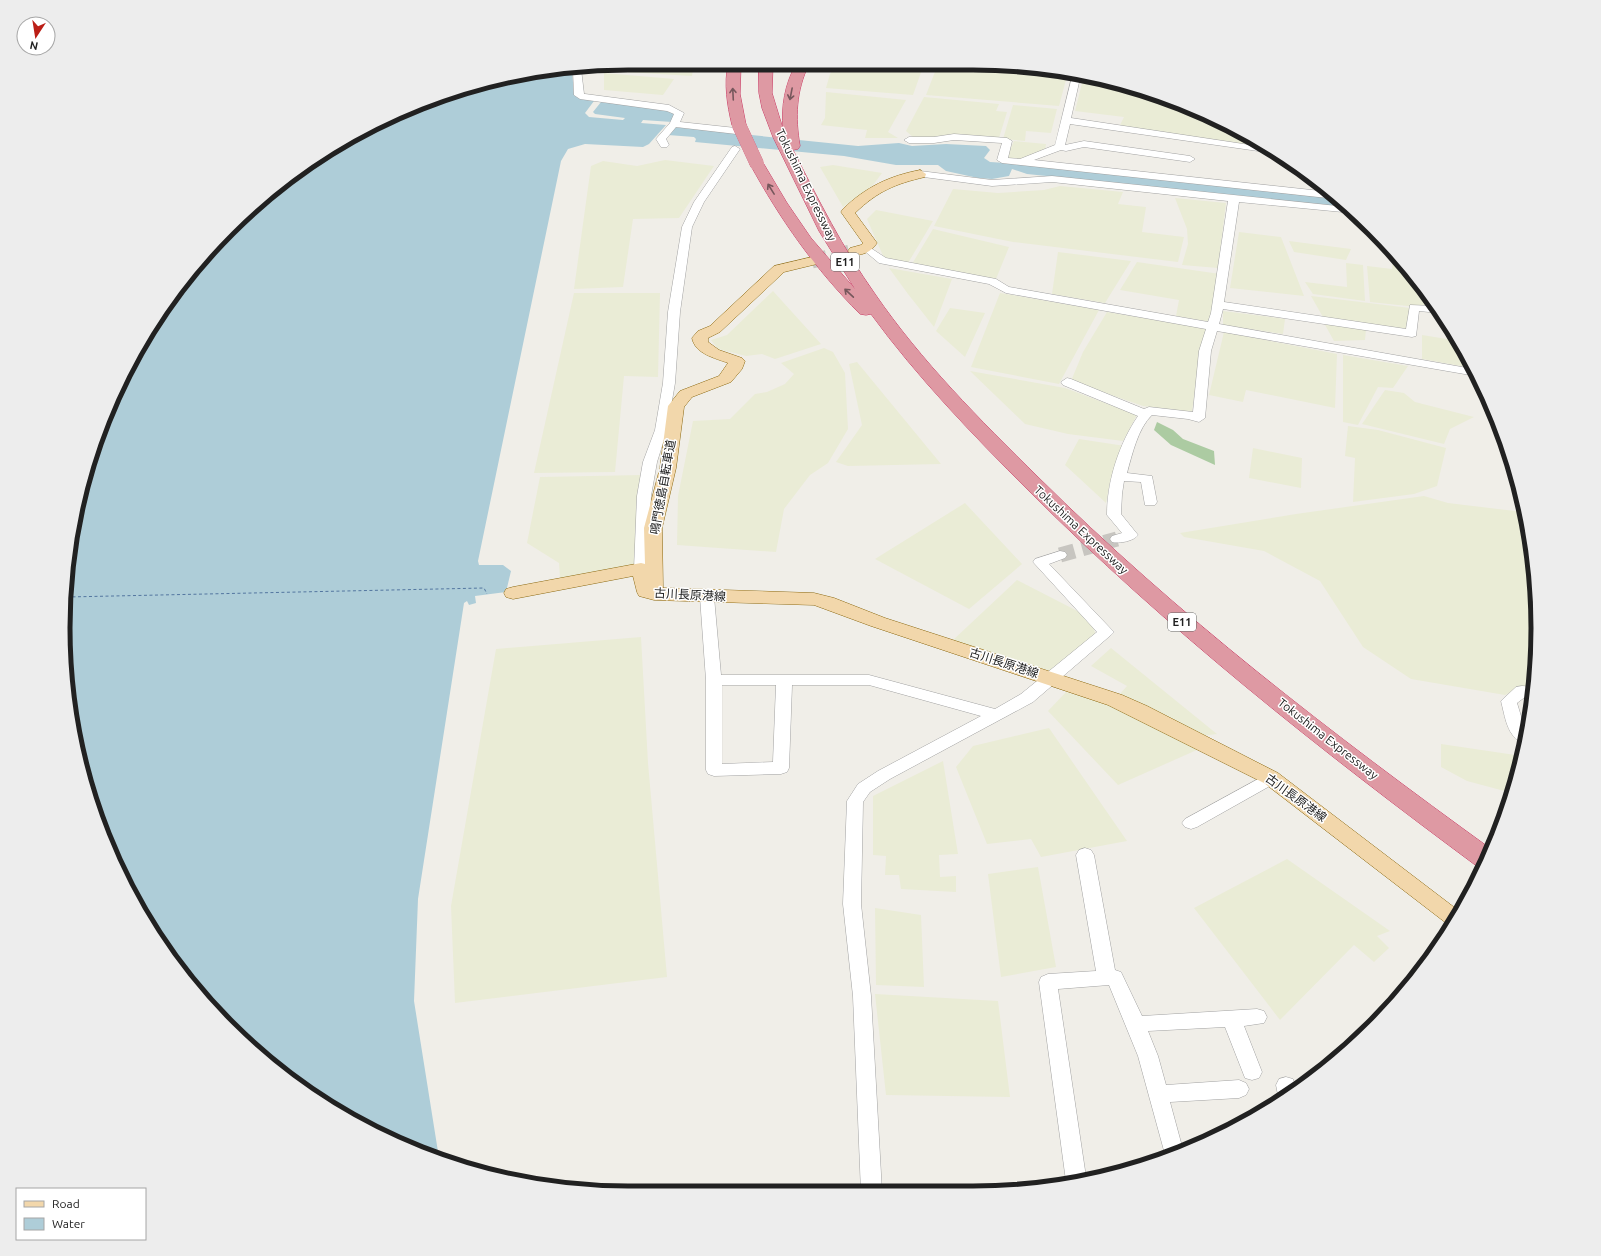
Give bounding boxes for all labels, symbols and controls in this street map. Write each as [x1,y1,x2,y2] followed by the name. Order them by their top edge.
[16,16,56,56] north arrow
[29,39,39,53] text: N
[786,87,794,100] one-way arrow
[729,88,737,101] one-way arrow
[774,127,839,243] street label: Tokushima Expressway
[767,184,775,195] one-way arrow
[831,253,859,271] road number: E11
[844,289,854,298] one-way arrow
[648,439,677,535] street label: 鳴門徳島自転車道
[1032,483,1131,576] street label: Tokushima Expressway
[654,586,726,603] street label: 古川長原港線
[1168,613,1196,631] road number: E11
[968,645,1040,680] street label: 古川長原港線
[1276,696,1381,782] street label: Tokushima Expressway
[1263,771,1329,824] street label: 古川長原港線
[16,1188,146,1240] legend
[52,1197,80,1210] text: Road
[52,1217,85,1230] text: Water

